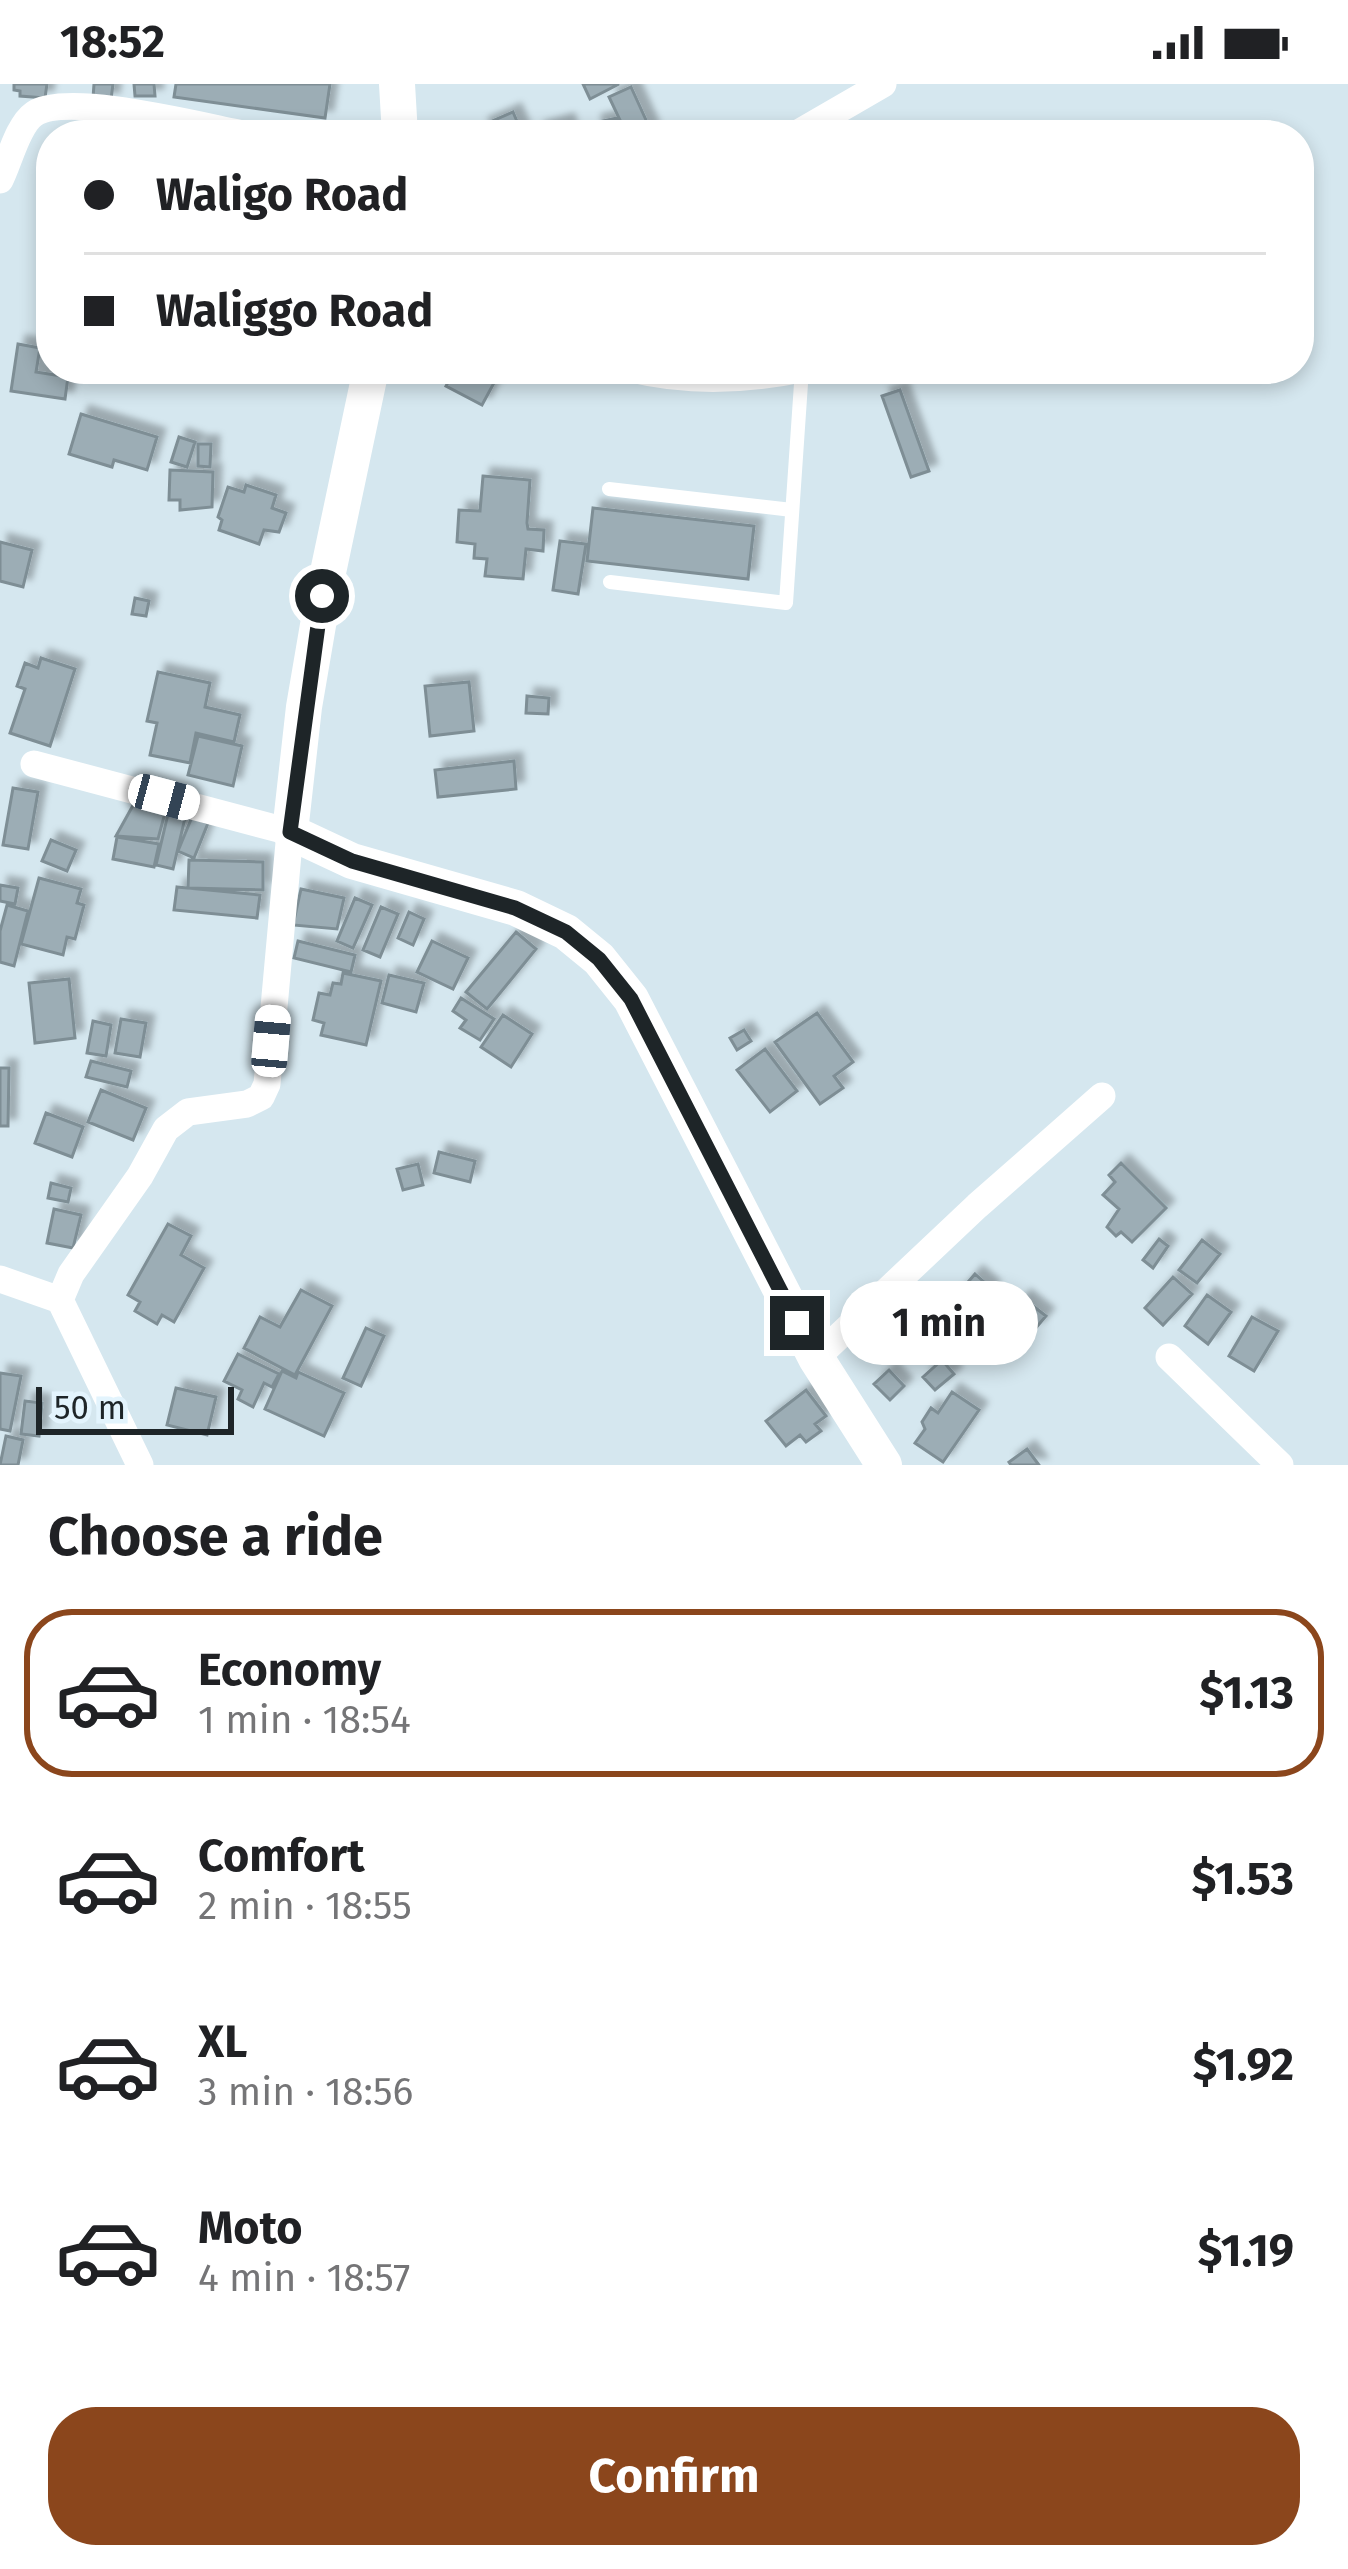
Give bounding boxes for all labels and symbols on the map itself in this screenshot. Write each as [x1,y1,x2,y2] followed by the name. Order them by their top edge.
[295,569,349,623] route start
[125,770,203,824] car
[250,1004,292,1078] car
[839,1281,1037,1365] callout: 1 min
[770,1296,824,1350] route end
[36,1381,234,1434] scale bar

